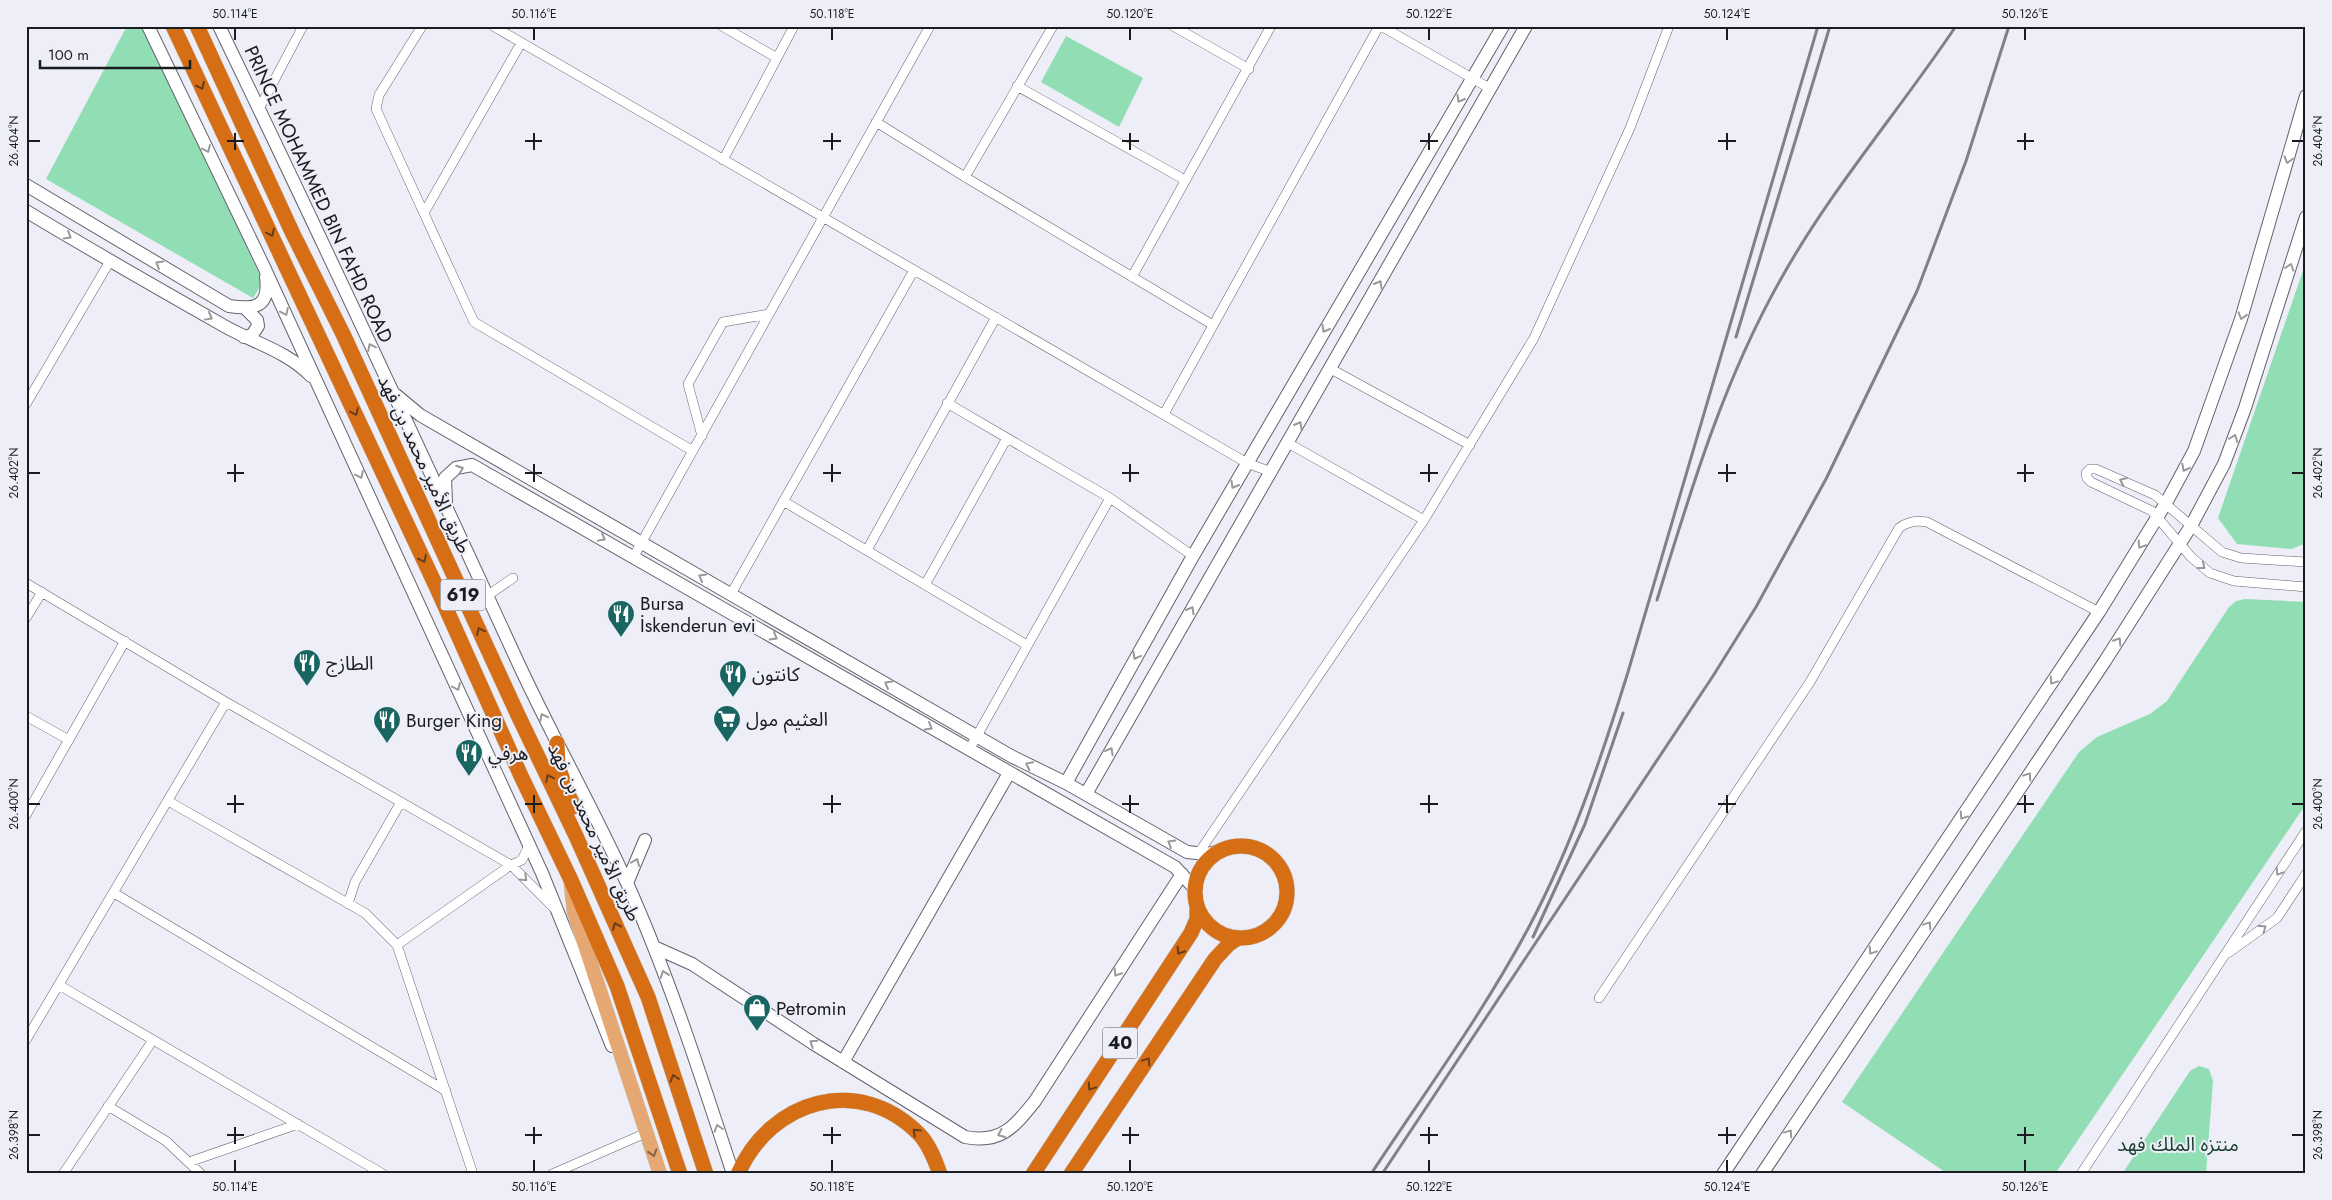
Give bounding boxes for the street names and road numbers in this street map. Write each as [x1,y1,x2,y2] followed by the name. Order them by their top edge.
[238,41,400,347] street label: PRINCE MOHAMMED BIN FAHD ROAD
[371,371,478,558] street label: طريق الأمير محمد بن فهد
[440,580,486,610] road number: 619
[541,739,648,926] street label: طريق الأمير محمد بن فهد
[1102,1028,1138,1058] road number: 40

